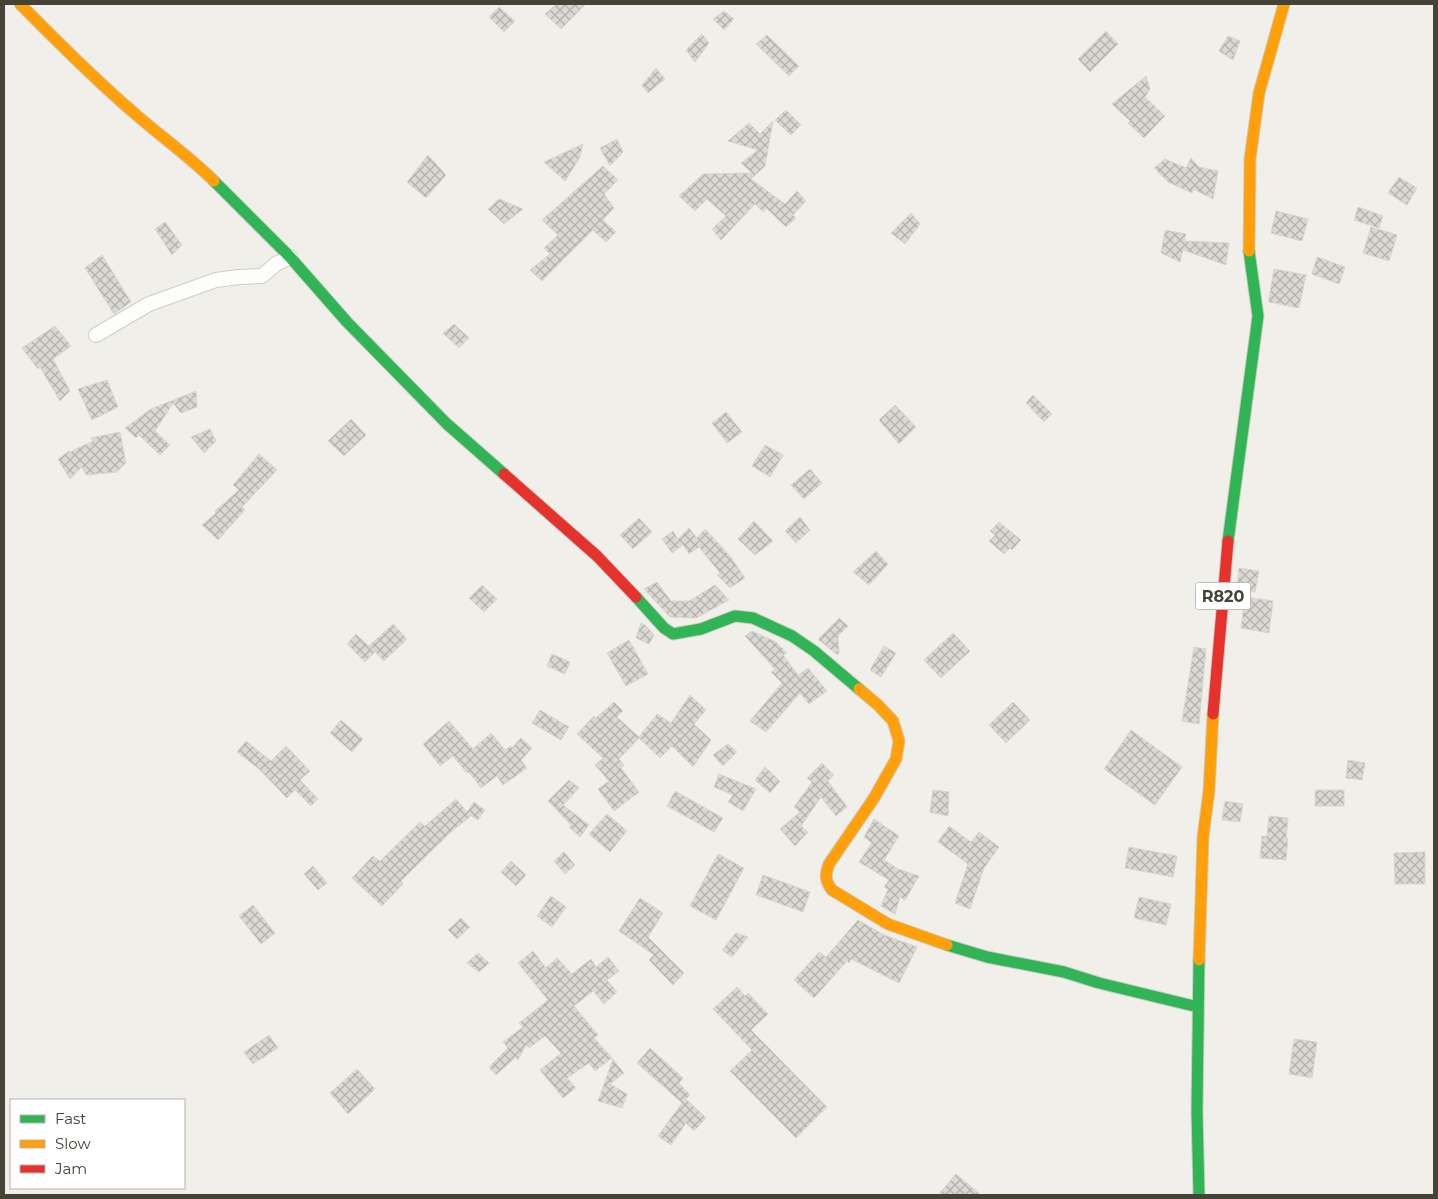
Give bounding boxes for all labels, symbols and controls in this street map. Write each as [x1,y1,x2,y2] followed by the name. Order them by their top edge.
[1196,582,1250,610] road number: R820
[10,1099,185,1189] legend
[55,1109,86,1128] text: Fast
[55,1134,91,1153] text: Slow
[54,1159,87,1178] text: Jam

